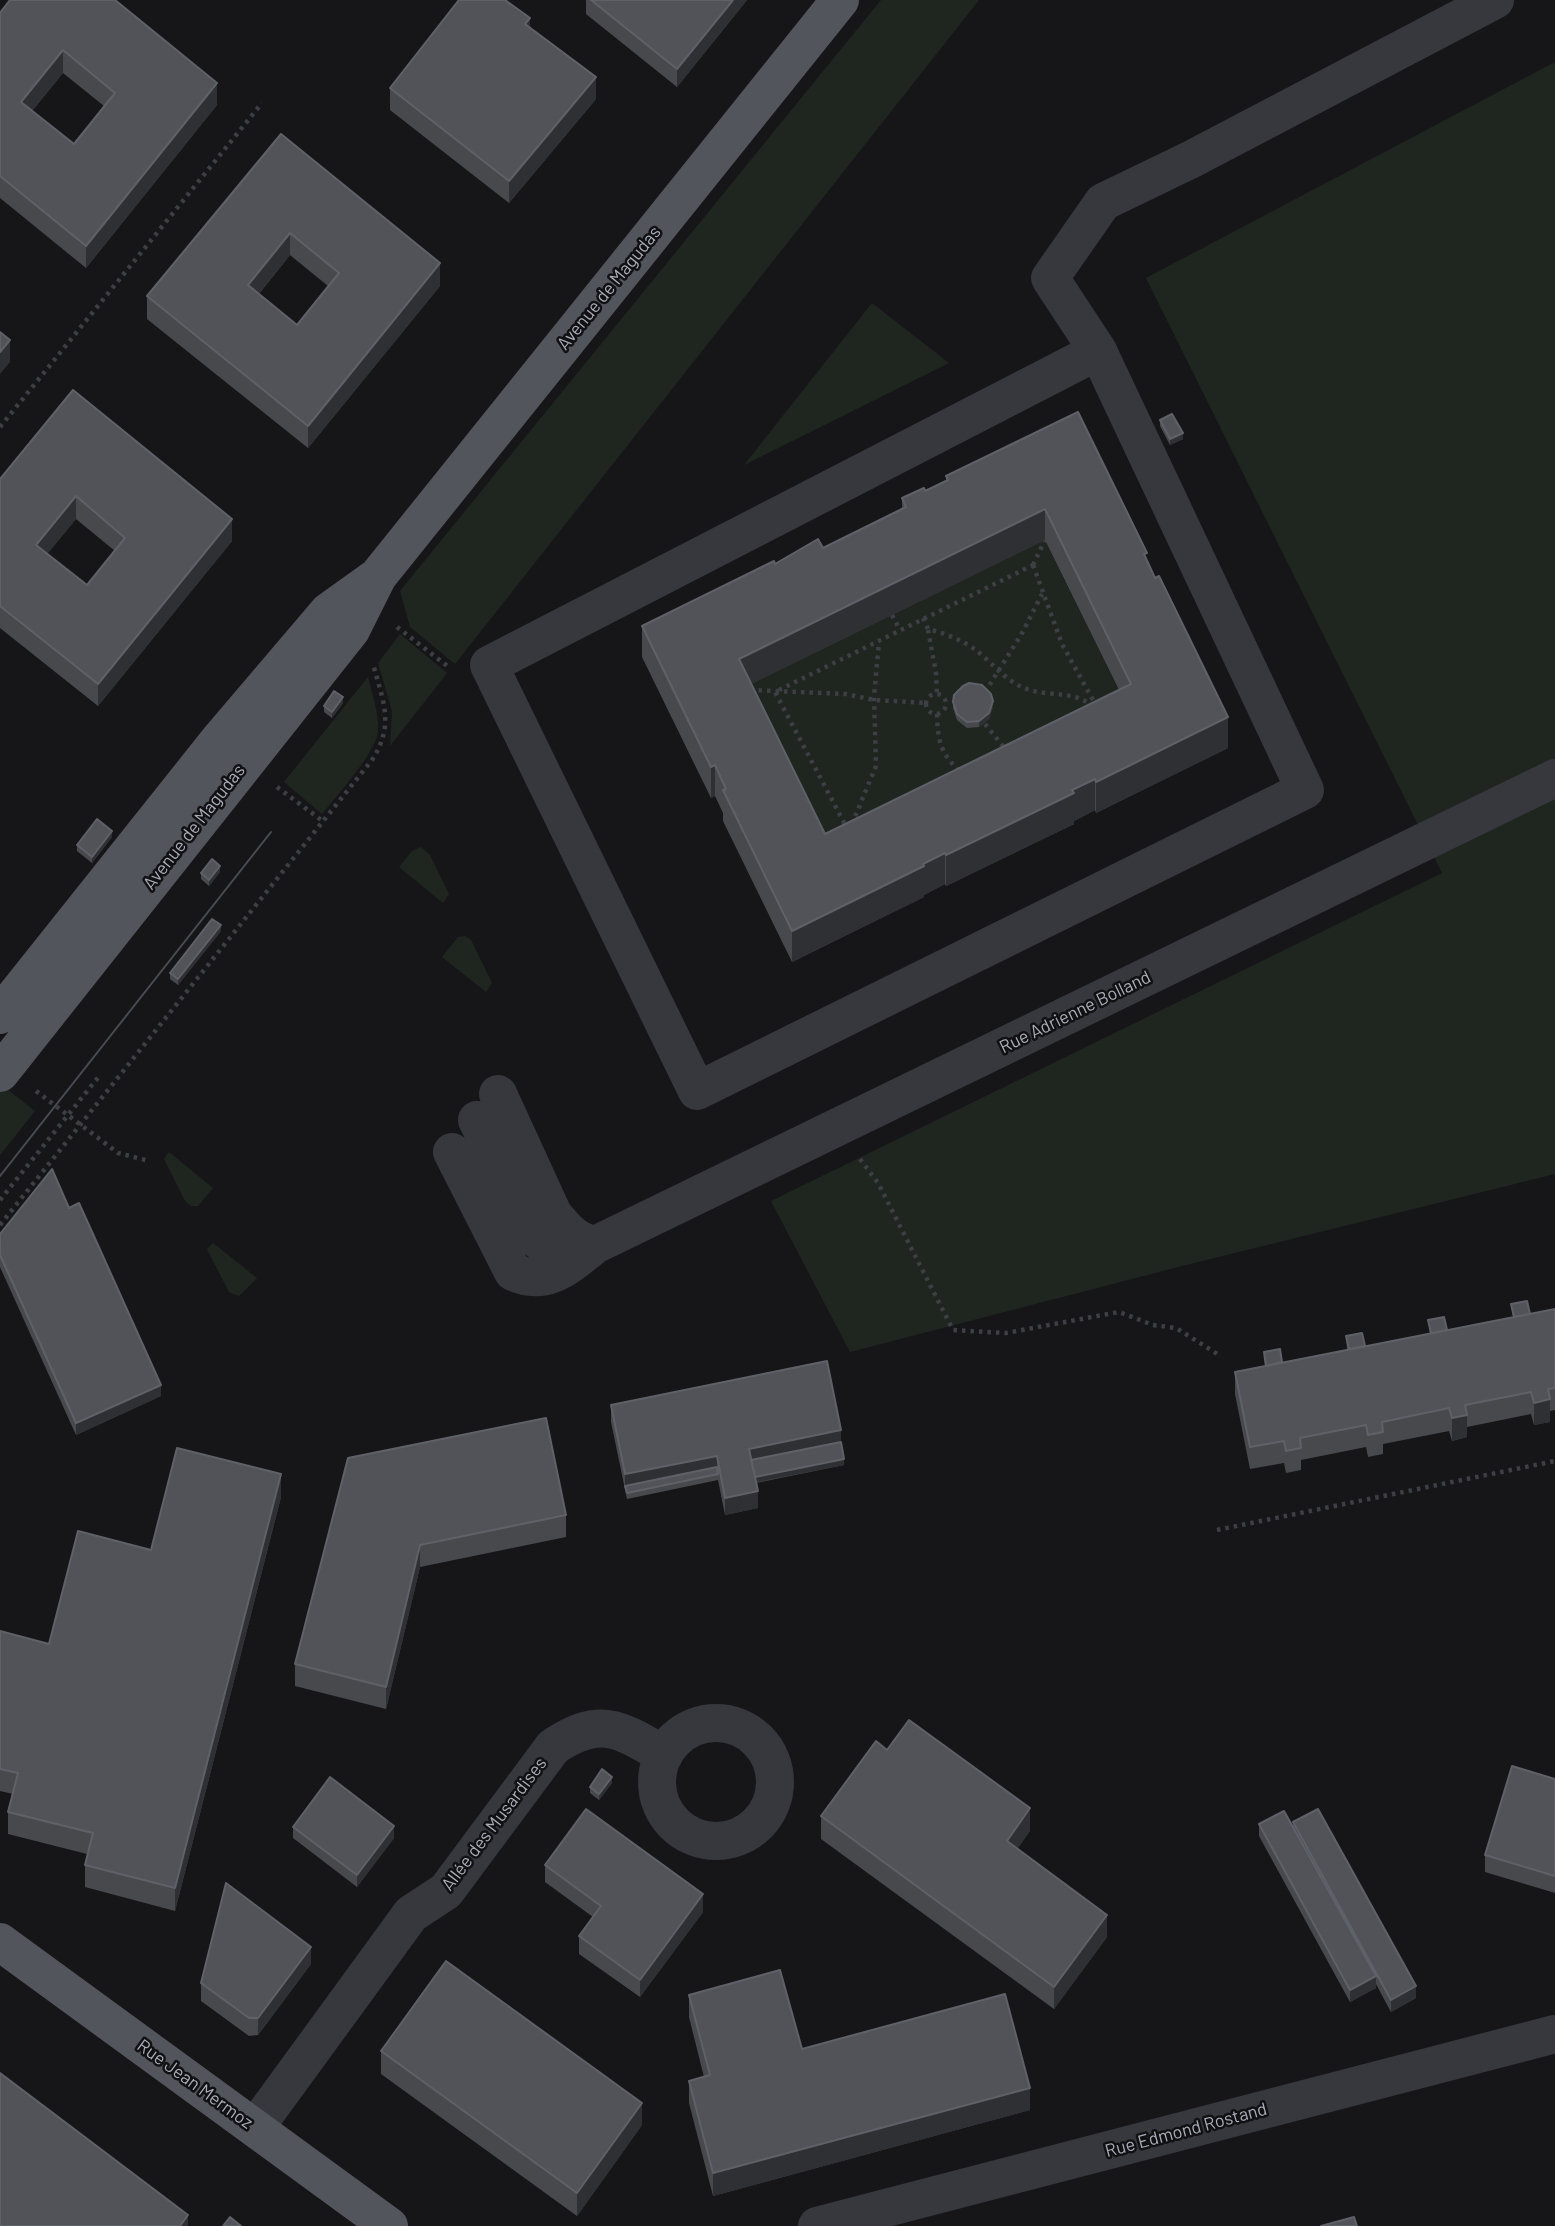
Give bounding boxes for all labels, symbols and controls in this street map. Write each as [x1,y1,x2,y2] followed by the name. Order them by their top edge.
[553,222,665,354] street label: Avenue de Magudas
[138,760,250,894] street label: Avenue de Magudas
[996,966,1154,1058] street label: Rue Adrienne Bolland
[437,1753,551,1895] street label: Allée des Musardises
[133,2035,257,2133] street label: Rue Jean Mermoz
[1103,2098,1269,2162] street label: Rue Edmond Rostand

